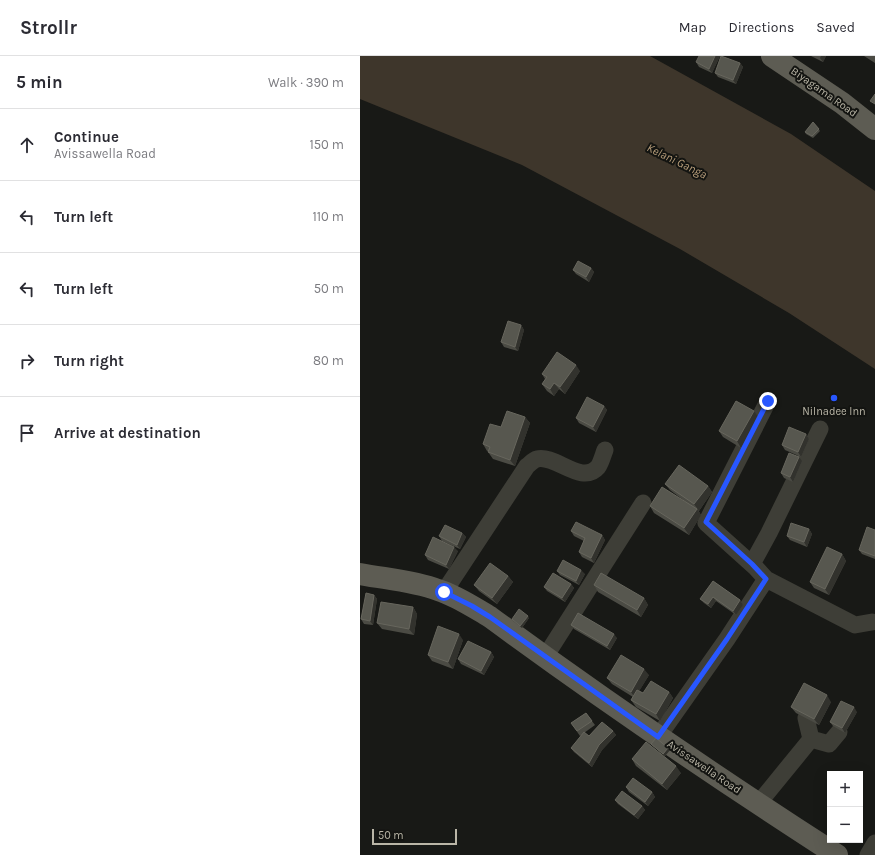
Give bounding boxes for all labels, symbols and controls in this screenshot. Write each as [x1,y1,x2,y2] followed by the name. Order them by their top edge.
[20,17,77,39] text: Strollr
[679,19,707,36] text: Map
[729,19,794,36] text: Directions
[816,19,855,36] text: Saved
[788,64,860,120] street label: Biyagama Road
[16,72,63,92] text: 5 min
[268,75,344,90] text: Walk · 390 m
[54,128,119,146] text: Continue
[16,134,38,156] icon: ahead
[309,137,344,152] text: 150 m
[645,140,709,182] water label: Kelani Ganga
[54,146,156,161] text: Avissawella Road
[16,206,38,228] icon: left
[54,208,113,226] text: Turn left
[312,209,344,224] text: 110 m
[16,278,38,300] icon: left
[54,280,113,298] text: Turn left
[314,281,344,296] text: 50 m
[16,350,38,372] icon: right
[54,352,124,370] text: Turn right
[313,353,344,368] text: 80 m
[759,392,777,410] route end
[829,393,839,403] marker: Nilnadee Inn
[802,405,866,418] place label: Nilnadee Inn
[16,422,38,444] icon: arrive
[54,424,201,442] text: Arrive at destination
[435,583,453,601] route start
[665,737,743,797] street label: Avissawella Road
[827,771,863,843] map controls
[827,771,863,807] button: +
[827,807,863,843] button: −
[372,827,457,846] scale bar
[378,829,404,842] text: 50 m

